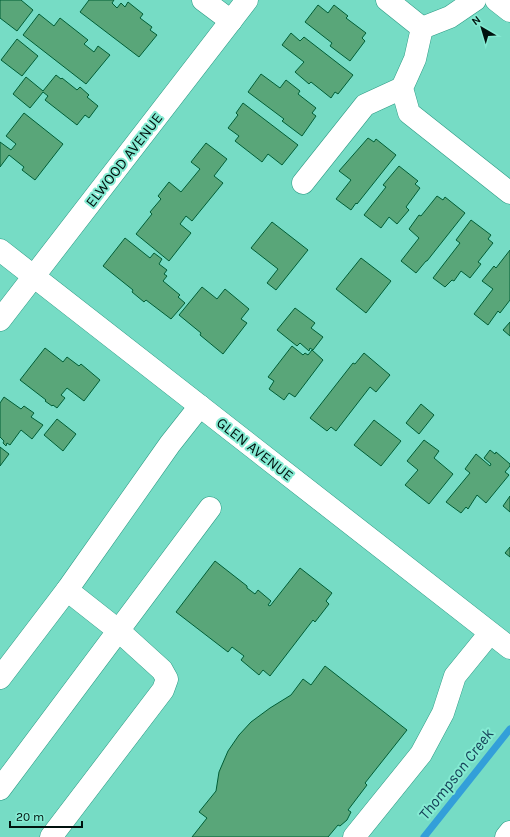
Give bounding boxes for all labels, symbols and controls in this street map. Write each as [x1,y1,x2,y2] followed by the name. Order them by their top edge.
[462,8,502,48] north arrow
[469,13,483,28] text: N
[82,109,166,211] street label: ELWOOD AVENUE
[213,413,297,485] street label: GLEN AVENUE
[414,724,498,823] water label: Thompson Creek
[10,803,82,829] scale bar
[16,810,44,824] text: 20 m

